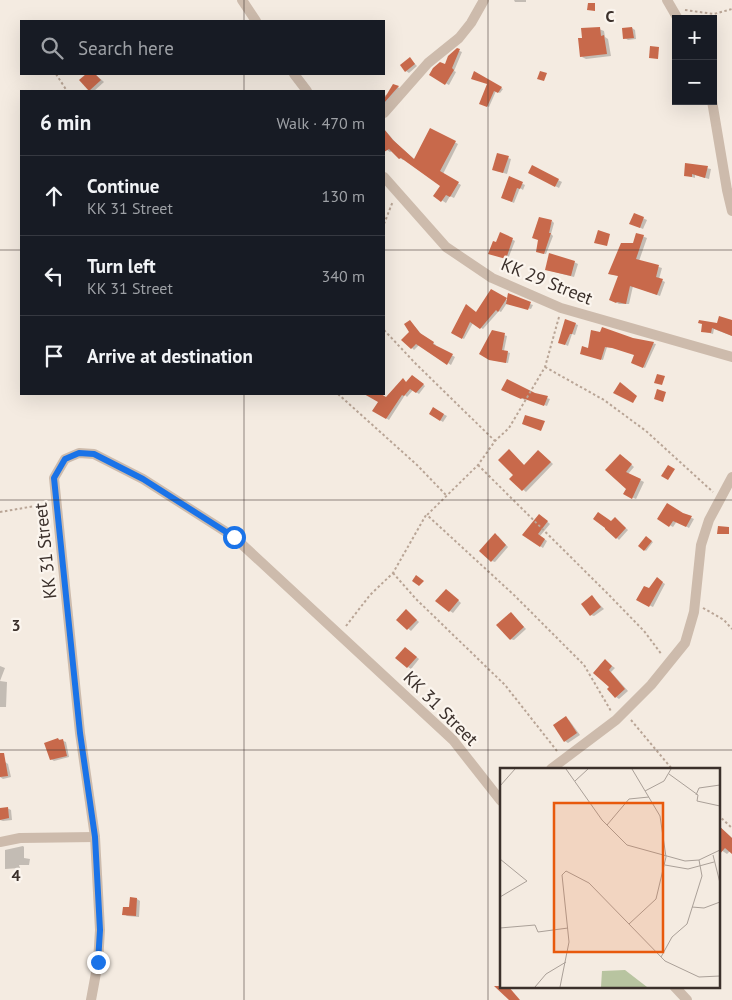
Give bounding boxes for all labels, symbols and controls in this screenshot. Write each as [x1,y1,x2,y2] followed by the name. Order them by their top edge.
[606,6,615,26] text: C
[672,15,717,105] map controls
[672,15,717,60] button: +
[20,20,385,75] search box
[38,34,66,62] icon: search
[78,36,174,60] text: Search here
[672,60,717,105] button: −
[40,109,91,136] text: 6 min
[276,113,365,133] text: Walk · 470 m
[87,174,159,198] text: Continue
[40,182,68,210] icon: ahead
[322,186,365,206] text: 130 m
[87,198,173,218] text: KK 31 Street
[498,252,596,310] street label: KK 29 Street
[87,254,156,278] text: Turn left
[40,262,68,290] icon: left
[322,266,365,286] text: 340 m
[87,278,173,298] text: KK 31 Street
[40,342,68,370] icon: arrive
[87,344,253,368] text: Arrive at destination
[29,502,61,600] street label: KK 31 Street
[223,526,246,549] route start
[11,615,21,635] text: 3
[399,666,483,750] street label: KK 31 Street
[500,768,720,988] inset map
[11,865,21,885] text: 4
[87,951,110,974] route end

